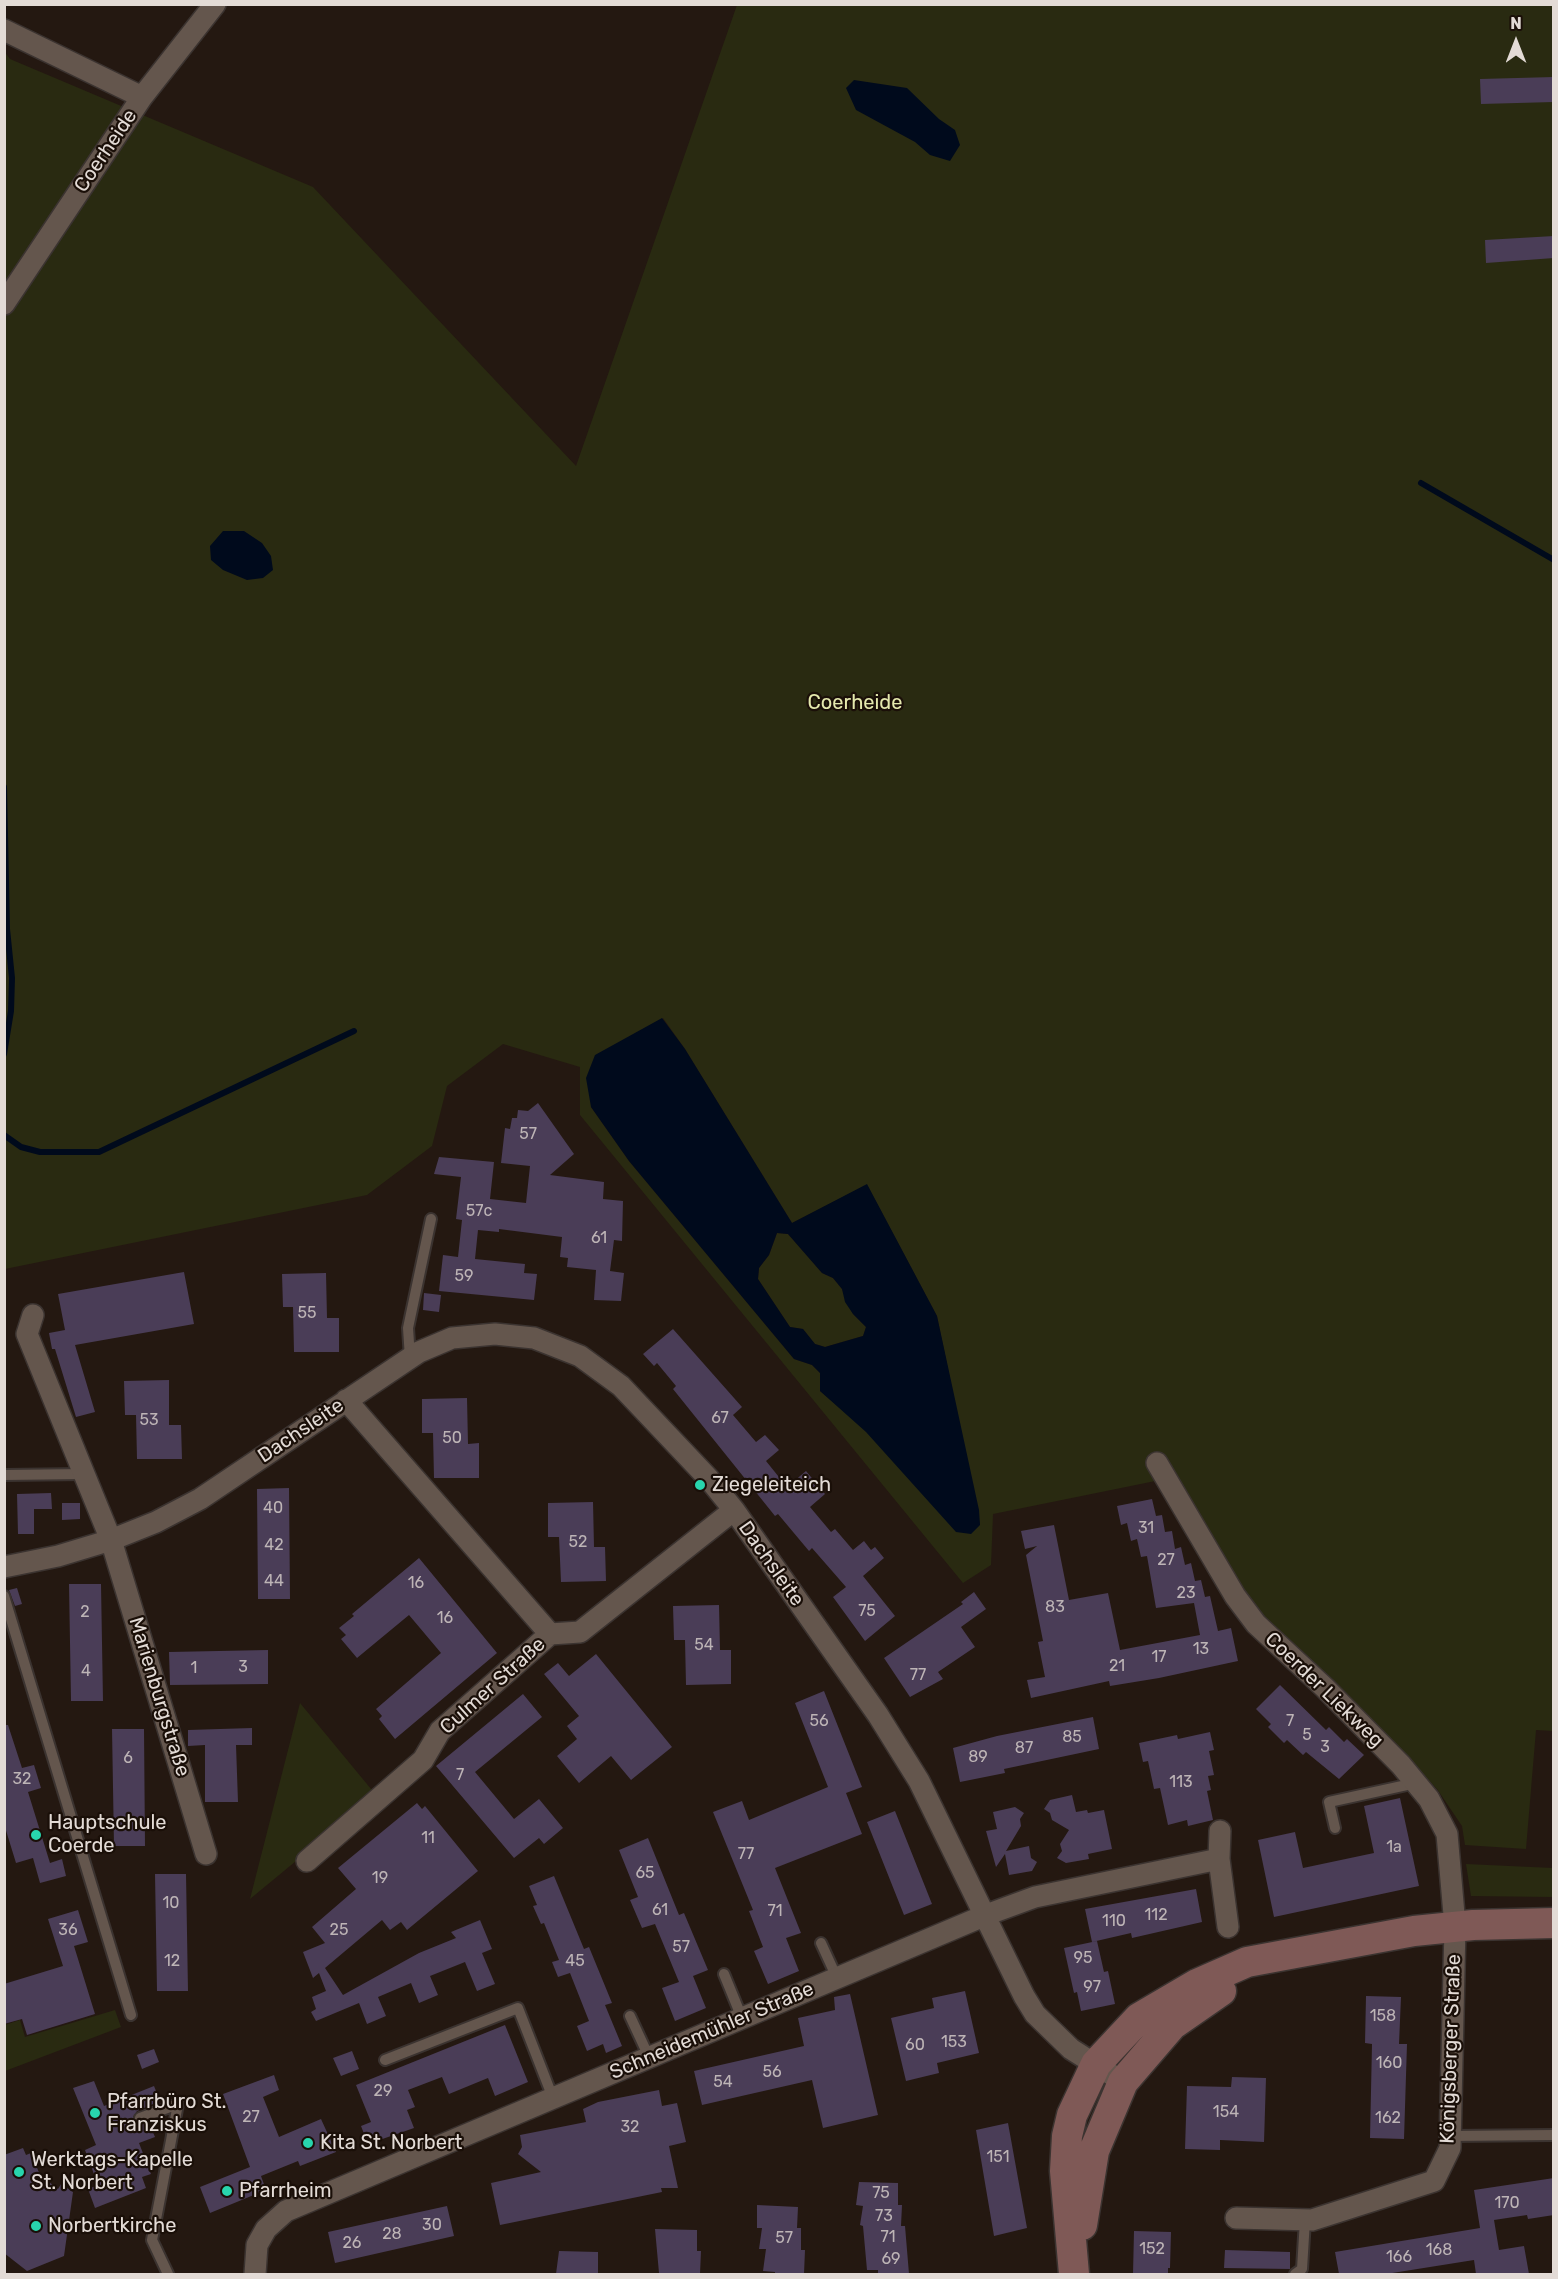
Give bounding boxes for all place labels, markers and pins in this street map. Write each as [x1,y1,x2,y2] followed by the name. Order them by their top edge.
[712,1473,831,1497] place label: Ziegeleiteich
[693,1478,707,1492] marker: Ziegeleiteich
[48,1811,167,1858] place label: Hauptschule Coerde
[29,1828,43,1842] marker: Hauptschule Coerde
[107,2090,227,2137] place label: Pfarrbüro St. Franziskus
[88,2106,102,2120] marker: Pfarrbüro St. Franziskus
[320,2131,462,2155] place label: Kita St. Norbert
[301,2136,315,2150] marker: Kita St. Norbert
[31,2148,193,2195] place label: Werktags-Kapelle St. Norbert
[12,2165,26,2179] marker: Werktags-Kapelle St. Norbert
[239,2179,332,2203] place label: Pfarrheim
[220,2184,234,2198] marker: Pfarrheim
[48,2214,176,2238] place label: Norbertkirche
[29,2219,43,2233] marker: Norbertkirche

